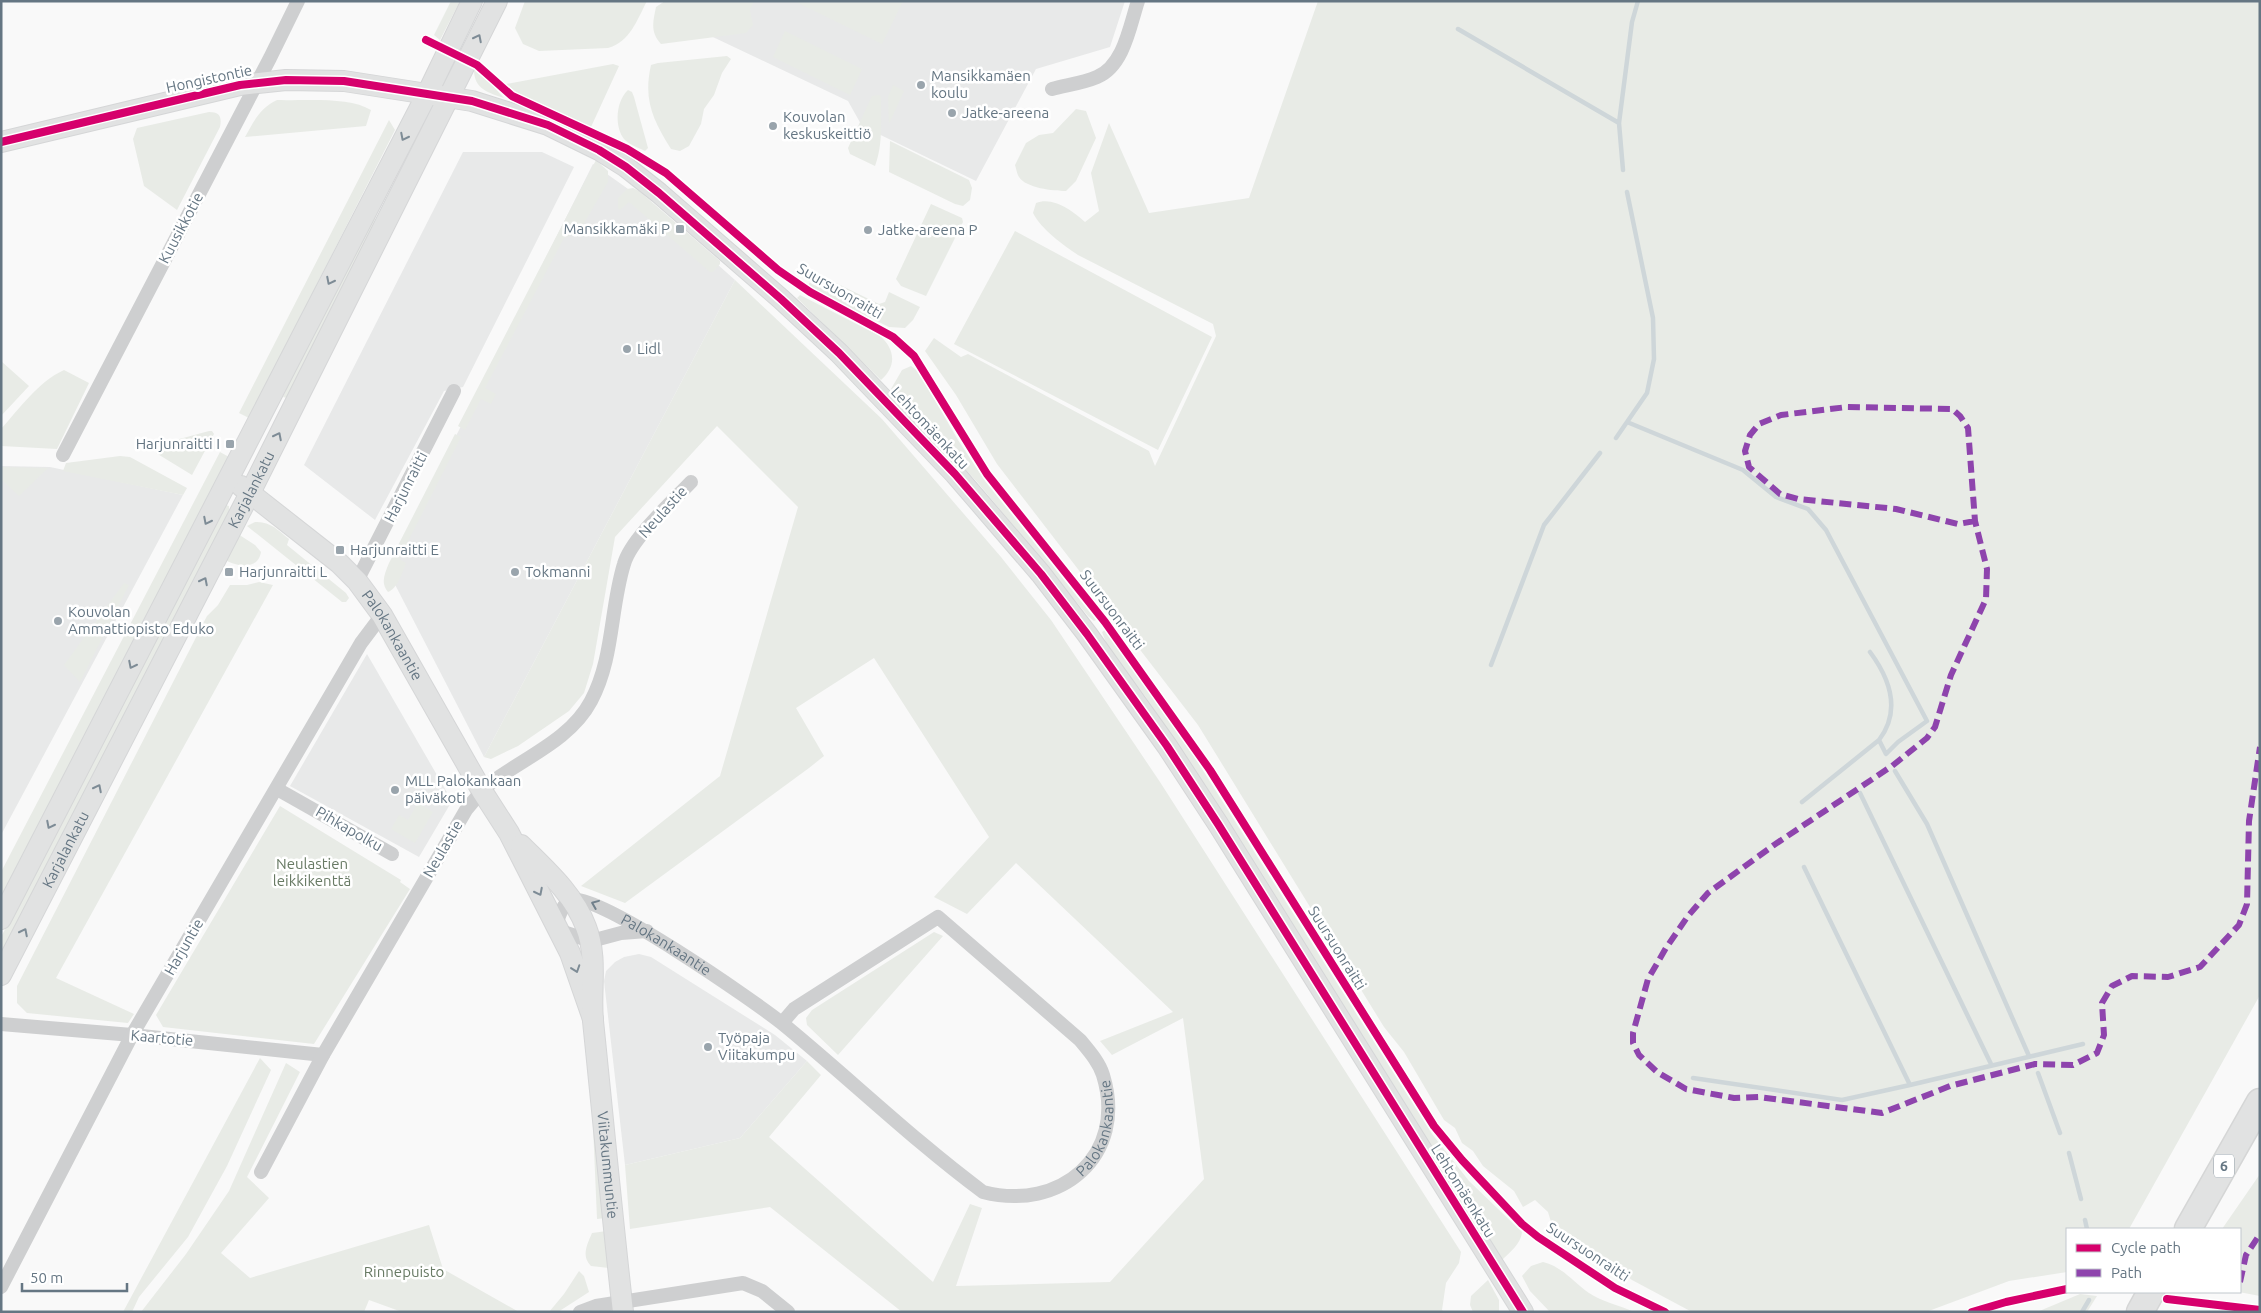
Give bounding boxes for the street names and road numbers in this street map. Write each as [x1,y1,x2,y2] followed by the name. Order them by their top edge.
[164,61,254,96] street label: Hongistontie
[155,189,206,266] street label: Kuusikkotie
[795,259,886,322] street label: Suursuonraitti
[888,383,973,472] street label: Lehtomäenkatu
[224,448,278,531] street label: Karjalankatu
[380,449,431,525] street label: Harjunraitti
[635,482,690,541] street label: Neulastie
[1077,566,1148,653] street label: Suursuonraitti
[359,587,426,683] street label: Palokankaantie
[313,803,386,854] street label: Pihkapolku
[38,808,92,891] street label: Karjalankatu
[419,817,466,881] street label: Neulastie
[1305,903,1370,993] street label: Suursuonraitti
[618,910,714,979] street label: Palokankaantie
[161,915,207,978] street label: Harjuntie
[130,1026,194,1049] street label: Kaartotie
[1073,1079,1116,1180] street label: Palokankaantie
[594,1110,622,1219] street label: Viitakummuntie
[1428,1141,1499,1240] street label: Lehtomäenkatu
[2214,1154,2234,1178] road number: 6
[1544,1218,1633,1285] street label: Suursuonraitti

